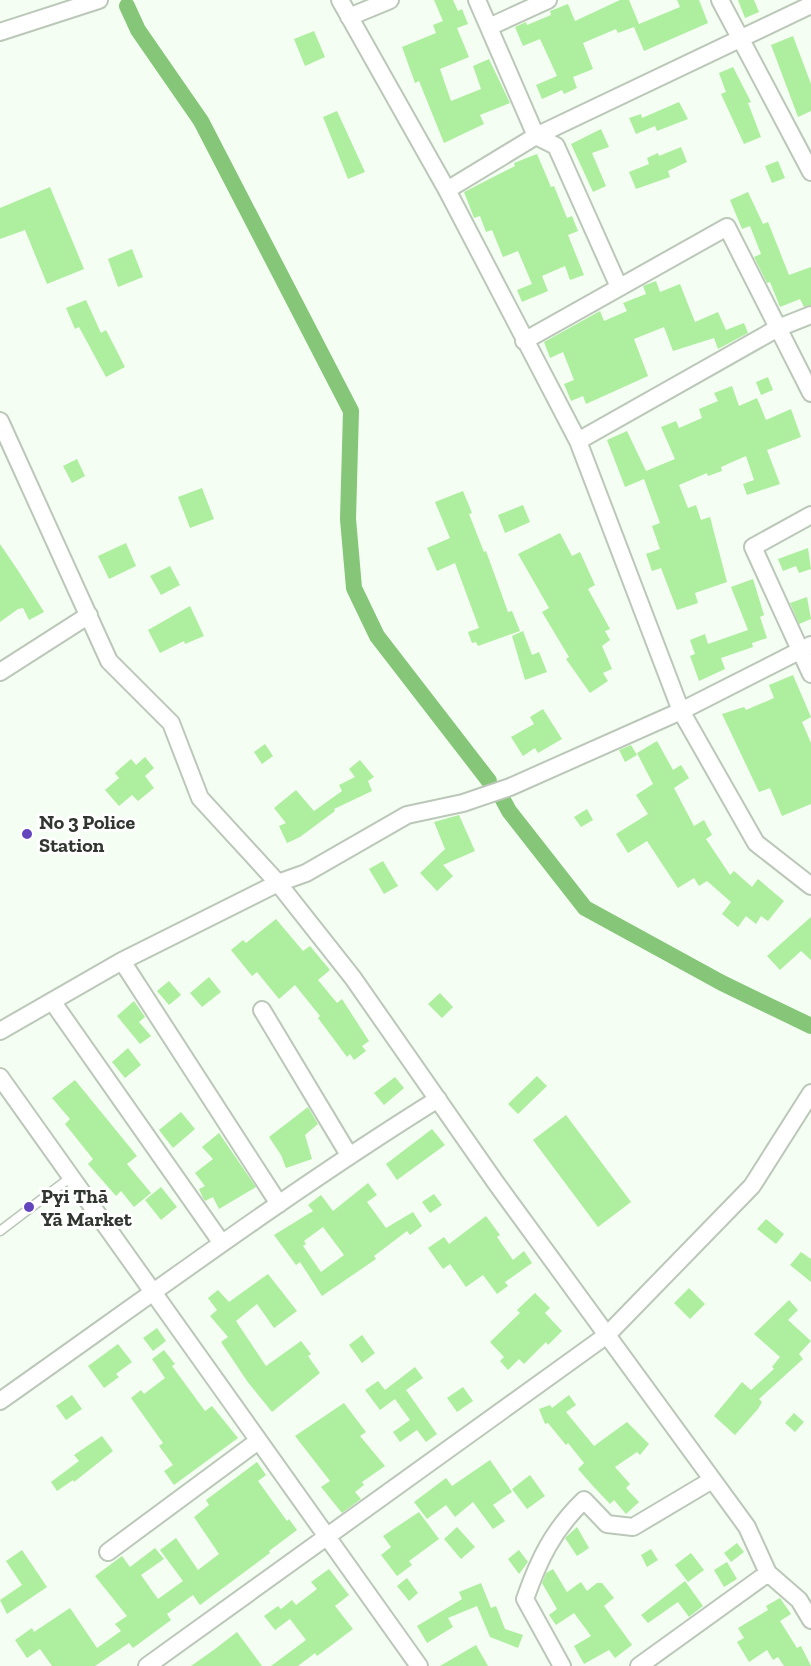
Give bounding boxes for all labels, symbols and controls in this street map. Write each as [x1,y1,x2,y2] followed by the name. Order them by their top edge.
[39,810,135,857] place label: No 3 Police Station
[20,827,34,841] marker: No 3 Police Station
[41,1184,133,1231] place label: Pyi Thā Yā Market
[22,1200,36,1214] marker: Pyi Thā Yā Market

